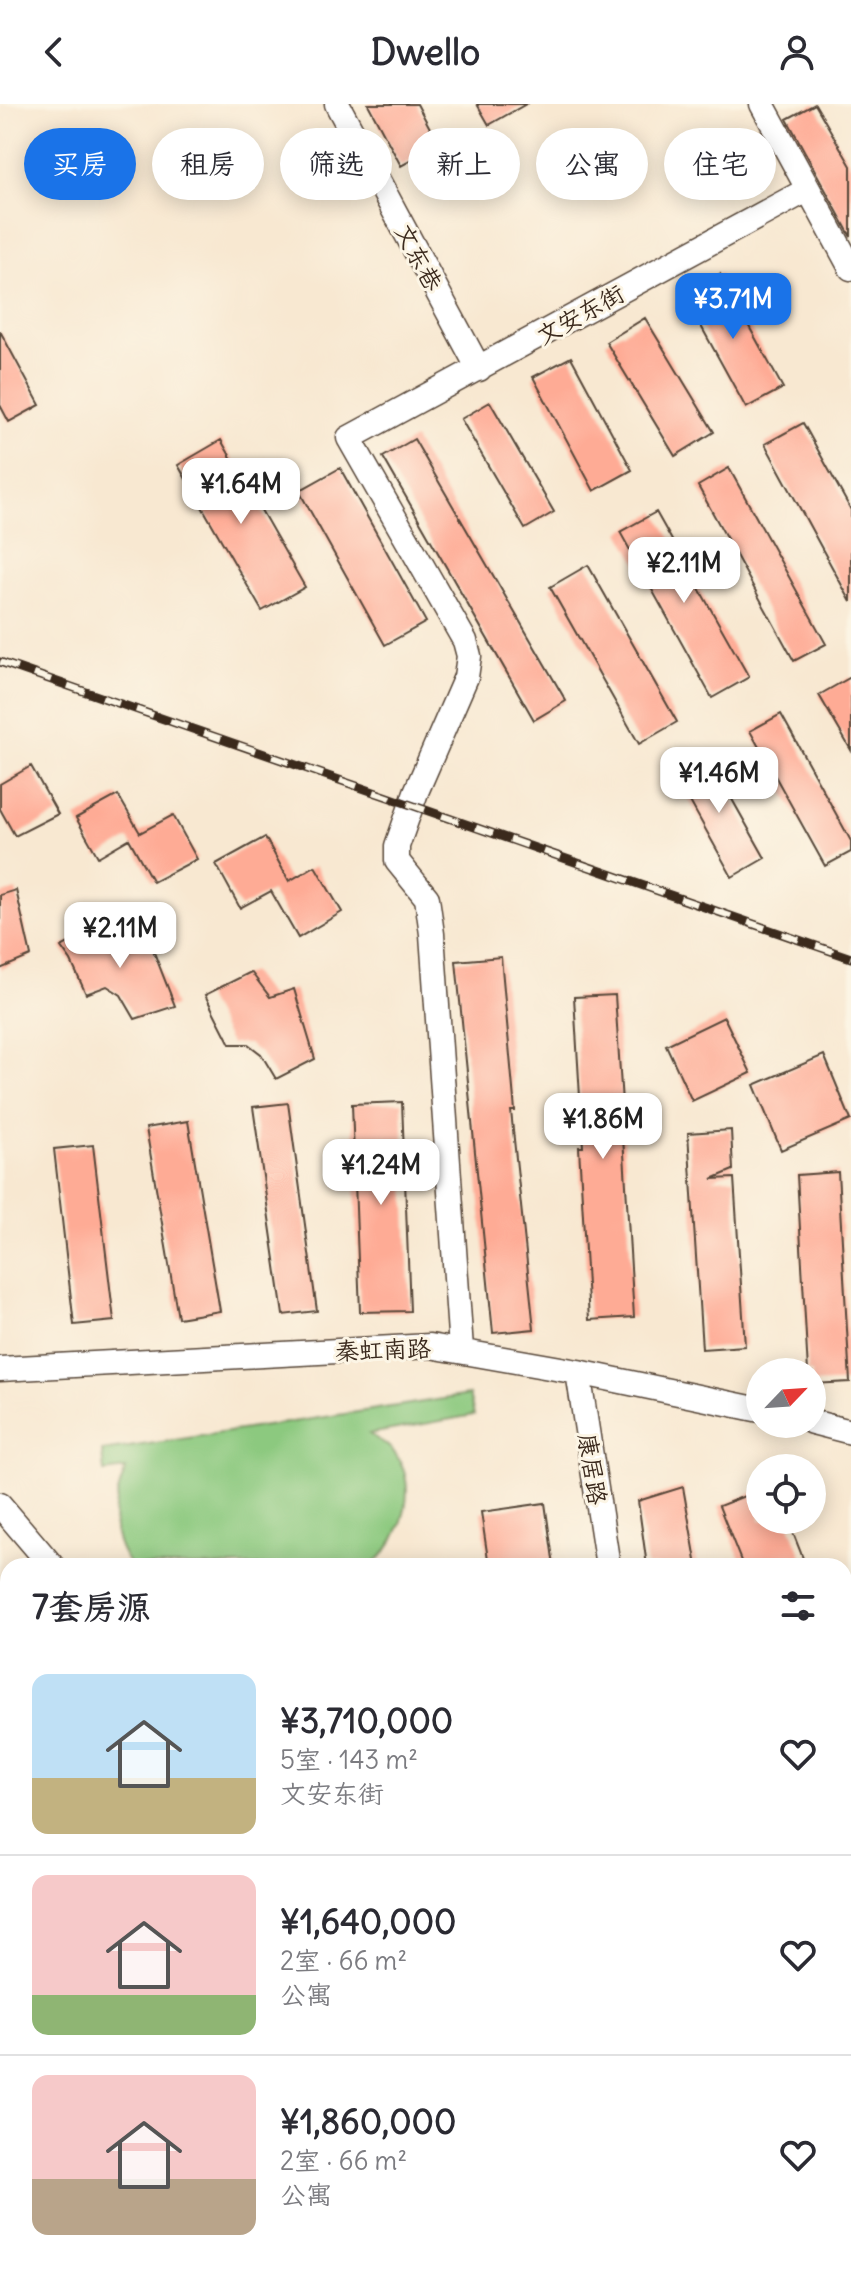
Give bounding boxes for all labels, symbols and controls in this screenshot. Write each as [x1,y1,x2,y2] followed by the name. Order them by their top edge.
[32,30,76,74] icon: back
[371,30,480,75] text: Dwello
[775,30,819,74] icon: person
[24,128,136,200] chip: 买房
[152,128,264,200] chip: 租房
[280,128,392,200] chip: 筛选
[408,128,520,200] chip: 新上
[536,128,648,200] chip: 公寓
[664,128,776,200] chip: 住宅
[389,218,449,296] street label: 文东巷
[668,273,798,341] pin: ¥3.71M
[531,278,629,350] street label: 文安东街
[693,282,773,315] text: ¥3.71M
[176,458,306,526] pin: ¥1.64M
[200,467,282,500] text: ¥1.64M
[619,537,749,605] pin: ¥2.11M
[646,546,722,579] text: ¥2.11M
[654,747,784,815] pin: ¥1.46M
[678,756,760,789] text: ¥1.46M
[55,902,185,970] pin: ¥2.11M
[82,911,158,944] text: ¥2.11M
[538,1093,668,1161] pin: ¥1.86M
[562,1102,644,1135] text: ¥1.86M
[316,1139,446,1207] pin: ¥1.24M
[341,1148,421,1181] text: ¥1.24M
[335,1332,431,1366] street label: 秦虹南路
[746,1358,826,1438] north arrow
[746,1358,826,1534] map controls
[573,1431,613,1507] street label: 康居路
[746,1454,826,1534] button: locate
[776,1584,820,1628] icon: filters
[32,1585,151,1628] text: 7套房源
[280,1699,453,1742] text: ¥3,710,000
[96,1706,192,1802] icon: home
[776,1732,820,1776] icon: heart
[280,1743,418,1776] text: 5室 · 143 m²
[280,1777,384,1810] text: 文安东街
[280,1900,456,1943] text: ¥1,640,000
[96,1907,192,2003] icon: home
[776,1933,820,1977] icon: heart
[280,1944,407,1977] text: 2室 · 66 m²
[280,1978,332,2011] text: 公寓
[280,2100,456,2143] text: ¥1,860,000
[96,2107,192,2203] icon: home
[776,2133,820,2177] icon: heart
[280,2144,407,2177] text: 2室 · 66 m²
[280,2178,332,2211] text: 公寓

